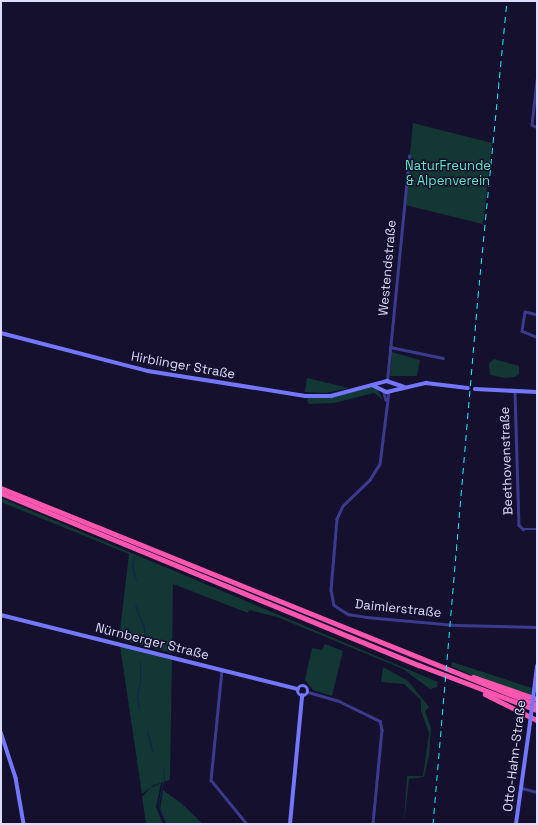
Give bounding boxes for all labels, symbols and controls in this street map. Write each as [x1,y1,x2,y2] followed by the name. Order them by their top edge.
[405,159,491,190] park label: NaturFreunde & Alpenverein
[376,219,400,317] street label: Westendstraße
[130,349,236,383] street label: Hirblinger Straße
[497,406,517,516] street label: Beethovenstraße
[354,597,442,621] street label: Daimlerstraße
[94,620,210,664] street label: Nürnberger Straße
[500,699,530,813] street label: Otto-Hahn-Straße

